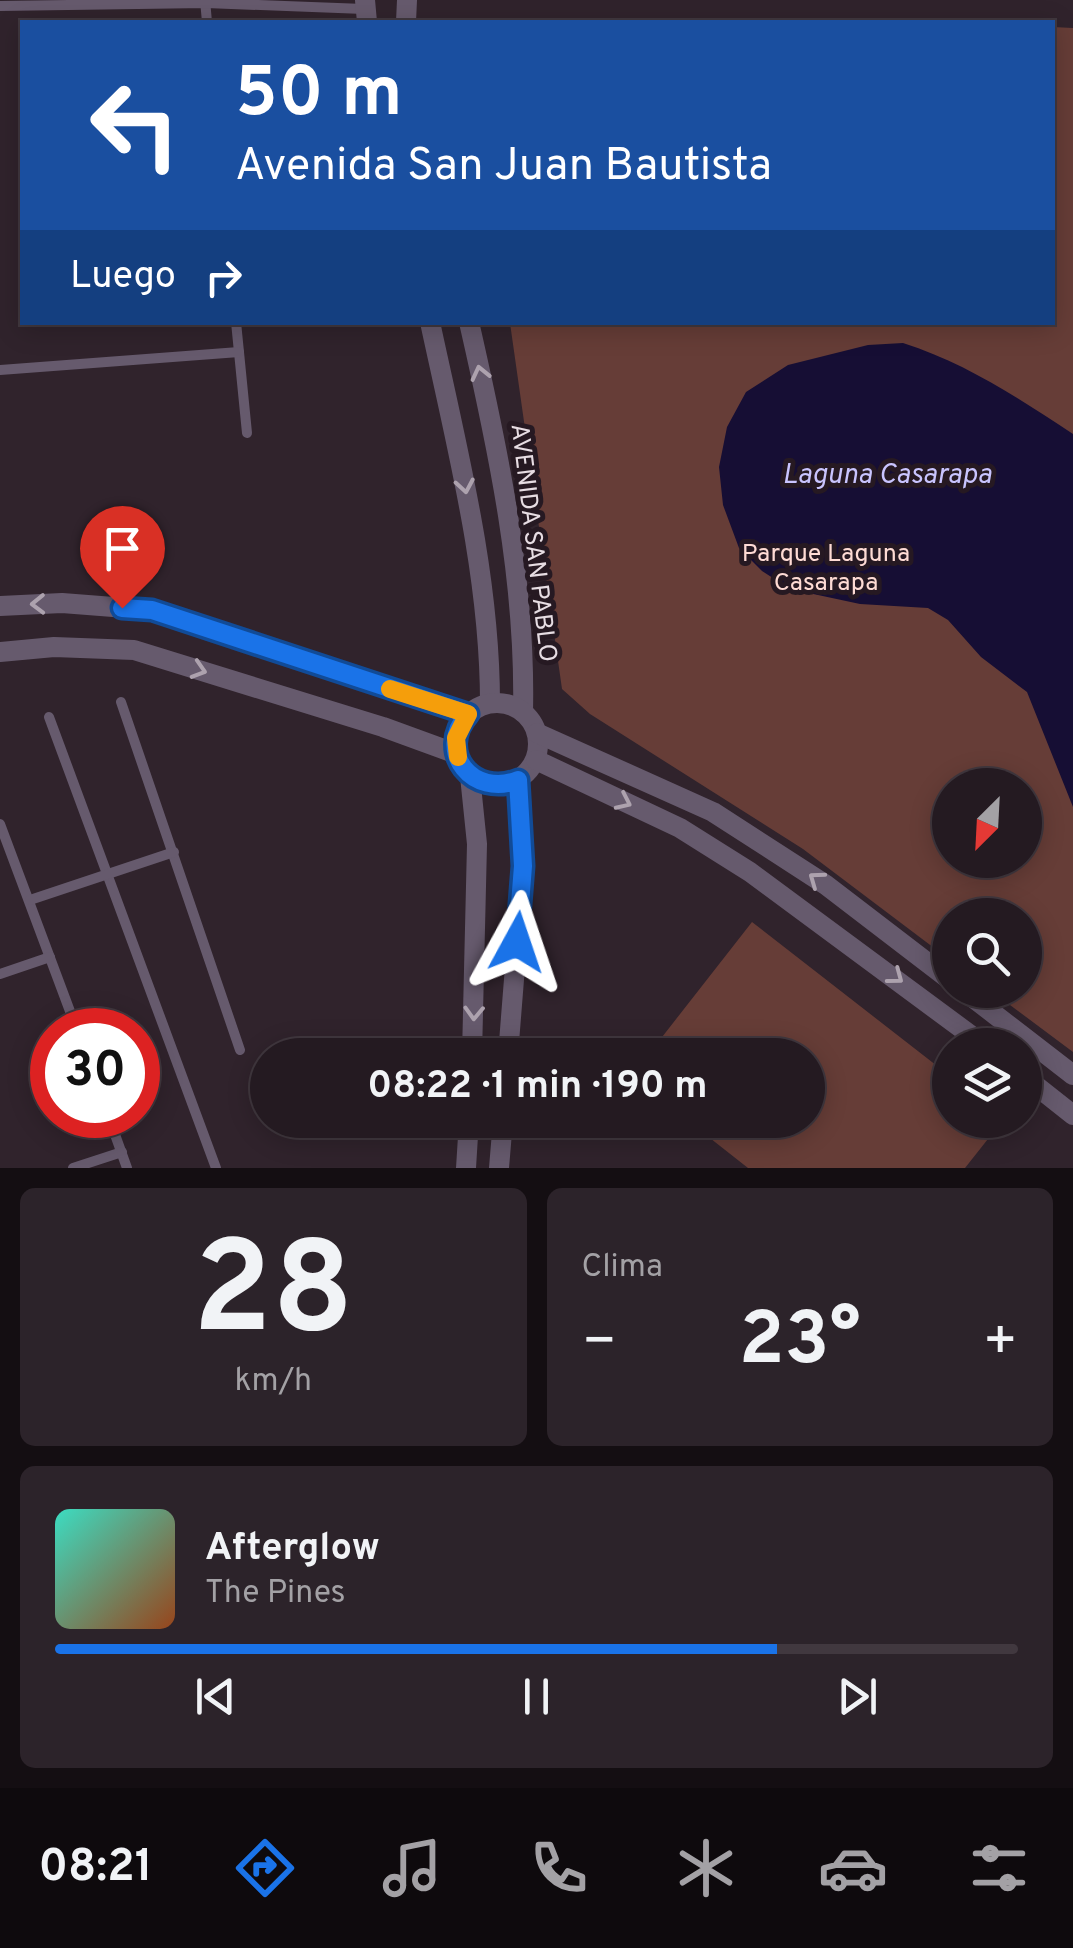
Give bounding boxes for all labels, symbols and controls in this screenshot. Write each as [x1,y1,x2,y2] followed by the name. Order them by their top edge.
[235,52,402,141] text: 50 m
[70,60,200,190] icon: left
[235,139,772,196] text: Avenida San Juan Bautista
[196,250,251,305] icon: right
[70,253,176,302] text: Luego
[471,365,492,382] one-way arrow
[501,422,563,664] street label: AVENIDA SAN PABLO
[782,458,992,494] water label: Laguna Casarapa
[453,478,474,495] one-way arrow
[80,506,165,609] pin
[95,521,150,576] icon: arrive
[742,539,910,600] park label: Parque Laguna Casarapa
[29,593,44,615] one-way arrow
[190,658,207,679] one-way arrow
[932,768,1042,878] north arrow
[932,768,1042,1138] map controls
[613,789,631,809] one-way arrow
[809,873,828,891] one-way arrow
[465,890,569,994] position arrow
[932,898,1042,1008] button: search
[885,966,903,983] one-way arrow
[463,1006,484,1022] one-way arrow
[30,1008,160,1138] speed limit sign: 30
[932,1028,1042,1138] button: layers
[367,1063,708,1112] text: 08:22 · 1 min · 190 m
[193,1214,354,1379] text: 28
[582,1248,663,1288] text: Clima
[739,1296,861,1391] text: 23°
[582,1309,617,1379] text: −
[983,1309,1018,1379] text: +
[234,1362,312,1402] text: km/h
[205,1525,380,1574] text: Afterglow
[205,1574,346,1614] text: The Pines
[188,1669,243,1724] icon: previous
[509,1669,564,1724] icon: pause
[830,1669,885,1724] icon: next
[230,1833,300,1903] icon: directions
[377,1833,447,1903] icon: music
[524,1833,594,1903] icon: phone
[671,1833,741,1903] icon: climate
[818,1833,888,1903] icon: car
[964,1833,1034,1903] icon: filters
[38,1840,153,1897] text: 08:21

